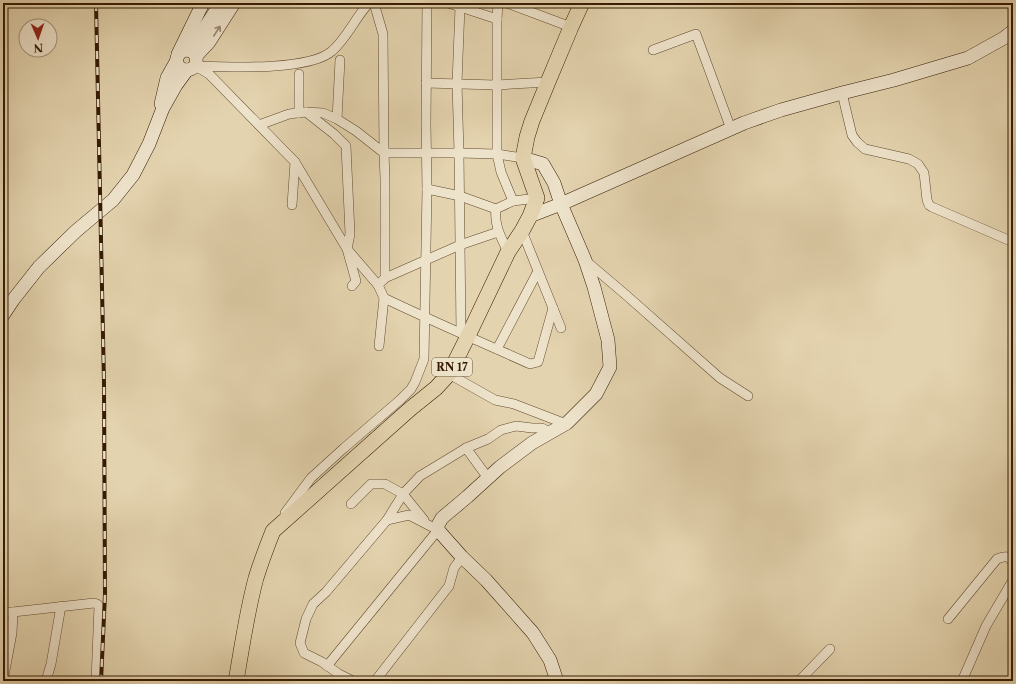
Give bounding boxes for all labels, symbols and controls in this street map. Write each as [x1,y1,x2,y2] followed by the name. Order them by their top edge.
[18,18,58,58] north arrow
[213,25,221,37] one-way arrow
[33,41,43,55] text: N
[432,358,472,376] road number: RN 17

